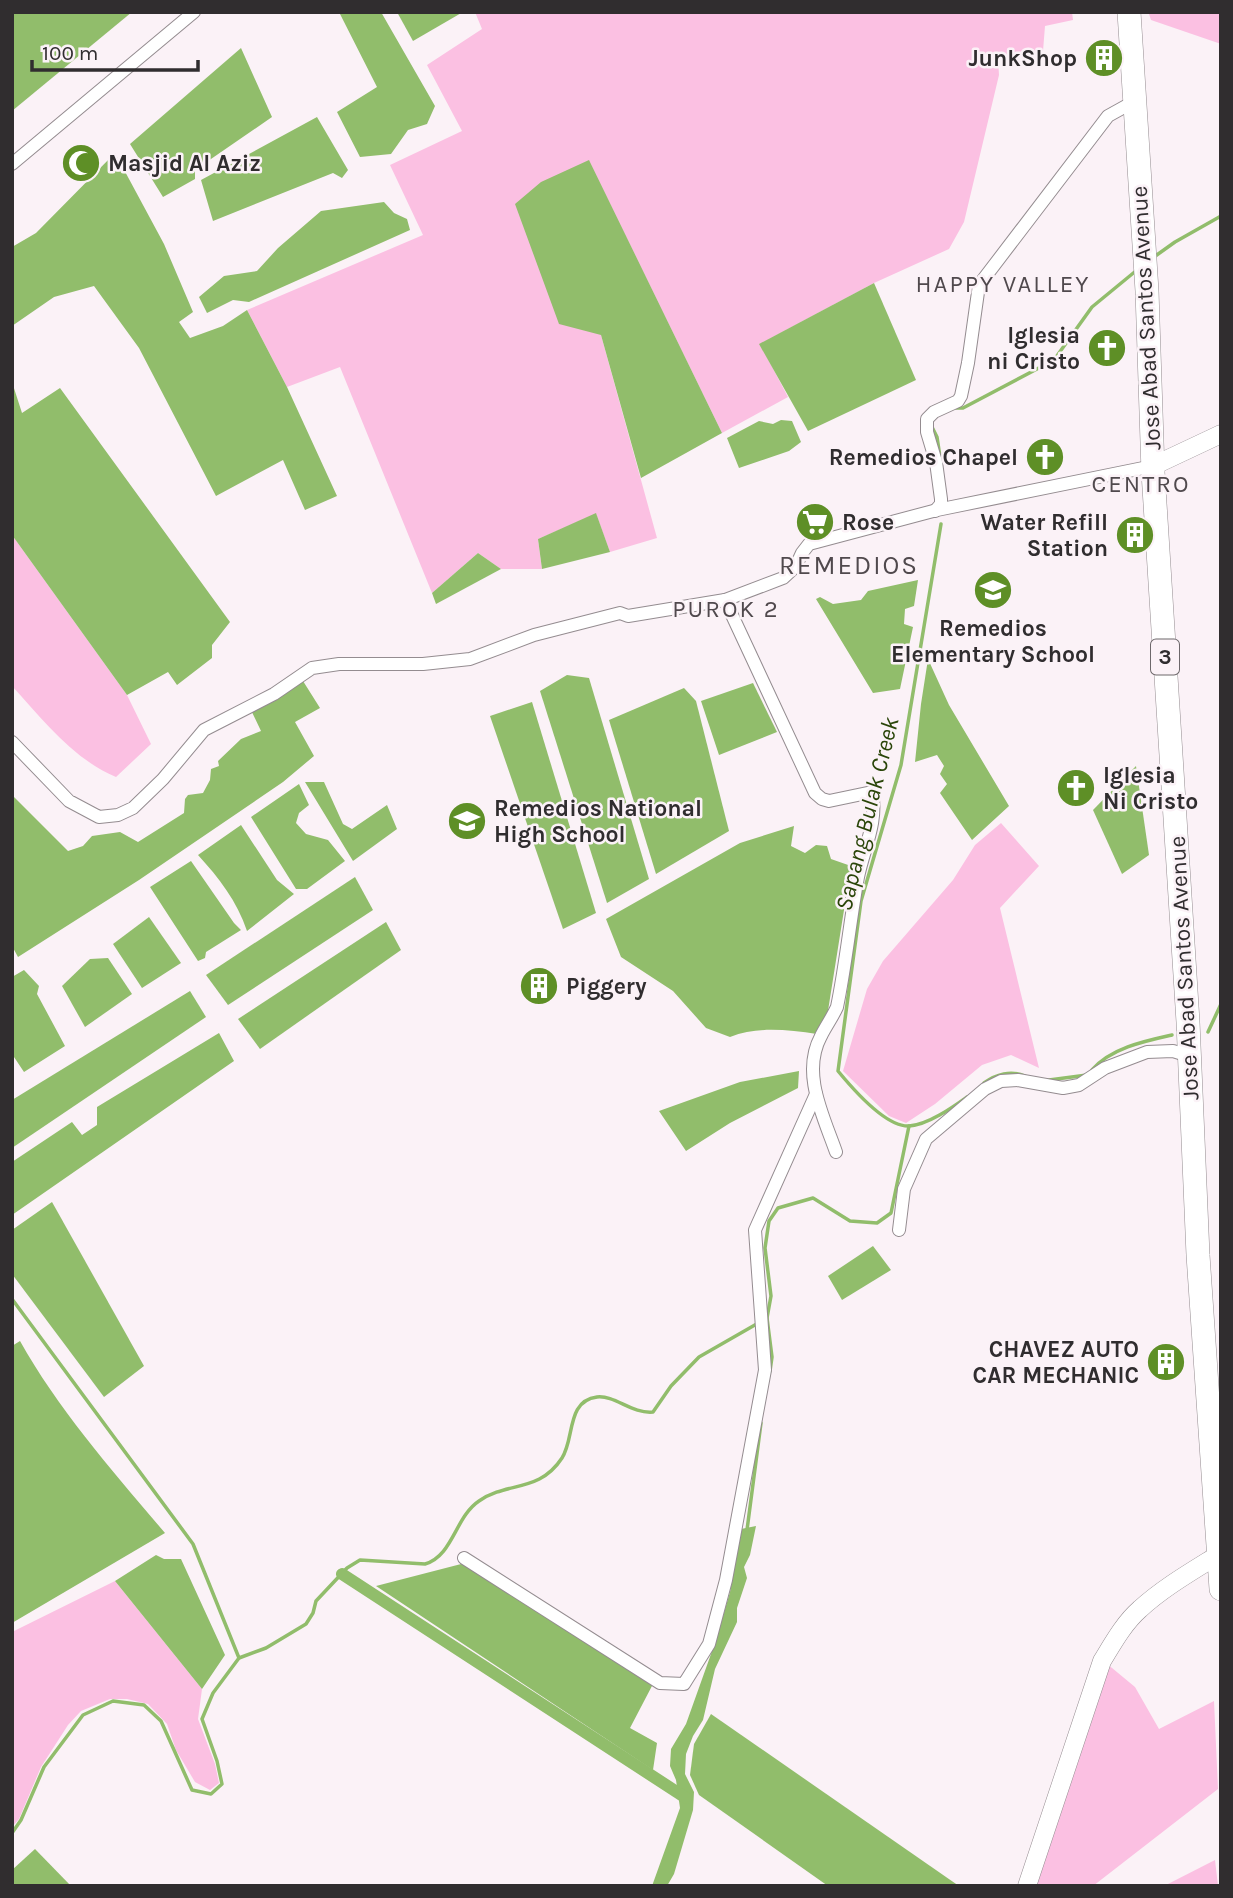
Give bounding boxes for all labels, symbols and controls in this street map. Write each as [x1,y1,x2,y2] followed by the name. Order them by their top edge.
[32,28,198,72] scale bar
[1083,37,1125,79] building icon: JunkShop
[42,41,99,65] text: 100 m
[968,45,1077,72] place label: JunkShop
[60,142,102,184] mosque icon: Masjid Al Aziz
[108,150,261,177] place label: Masjid Al Aziz
[1126,185,1166,451] street label: Jose Abad Santos Avenue
[916,270,1090,298] district label: HAPPY VALLEY
[987,322,1080,375] place label: Iglesia ni Cristo
[1086,327,1128,369] church icon: Iglesia ni Cristo
[1024,436,1066,478] church icon: Remedios Chapel
[829,444,1018,471] place label: Remedios Chapel
[1092,470,1190,498] district label: CENTRO
[794,501,836,543] supermarket icon: Rose
[842,509,894,536] place label: Rose
[981,509,1108,562] place label: Water Refill Station
[1114,514,1156,556] building icon: Water Refill Station
[779,550,919,581] district label: REMEDIOS
[972,569,1014,611] school or university icon: Remedios Elementary School
[672,595,780,623] district label: PUROK 2
[891,615,1095,668] place label: Remedios Elementary School
[1151,640,1179,674] road number: 3
[829,714,905,914] water label: Sapang Bulak Creek
[1103,762,1198,815] place label: Iglesia Ni Cristo
[1055,767,1097,809] church icon: Iglesia Ni Cristo
[494,795,702,848] place label: Remedios National High School
[446,800,488,842] school or university icon: Remedios National High School
[1164,835,1204,1101] street label: Jose Abad Santos Avenue
[518,965,560,1007] building icon: Piggery
[566,973,647,1000] place label: Piggery
[973,1336,1139,1389] place label: CHAVEZ AUTO CAR MECHANIC
[1145,1341,1187,1383] building icon: CHAVEZ AUTO CAR MECHANIC

